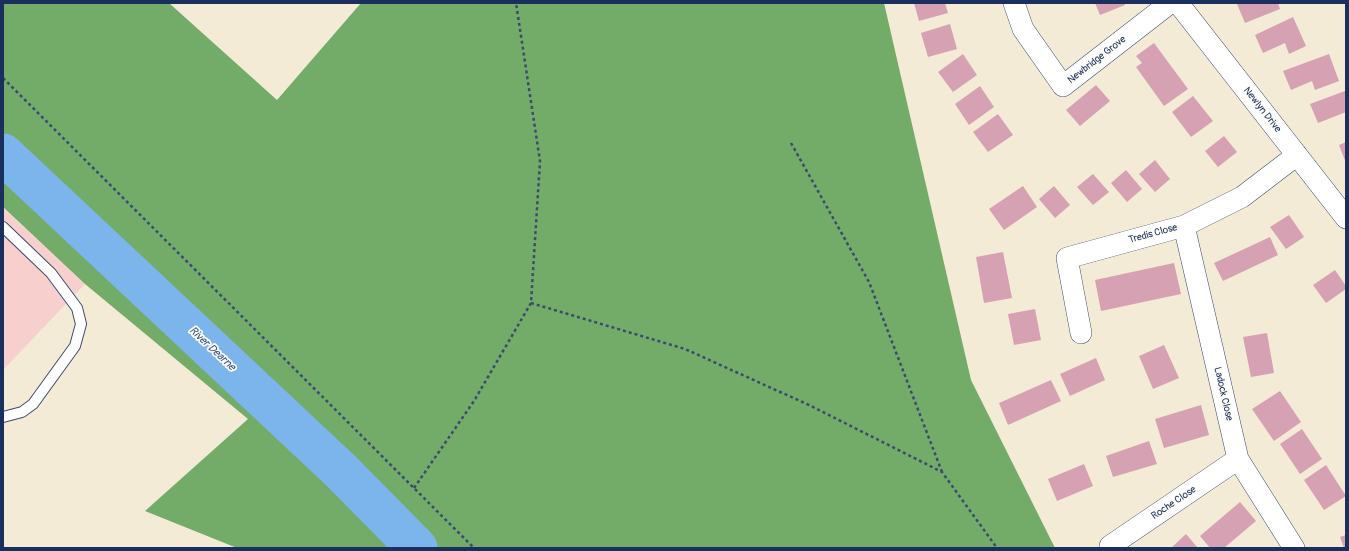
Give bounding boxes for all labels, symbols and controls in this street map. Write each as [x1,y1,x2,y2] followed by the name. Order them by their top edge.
[1066,34,1128,86] street label: Newbridge Grove
[1241,85,1283,135] street label: Newlyn Drive
[1127,222,1179,246] street label: Tredis Close
[186,324,238,374] water label: River Dearne
[1211,366,1235,422] street label: Ladock Close
[1149,484,1199,522] street label: Roche Close

